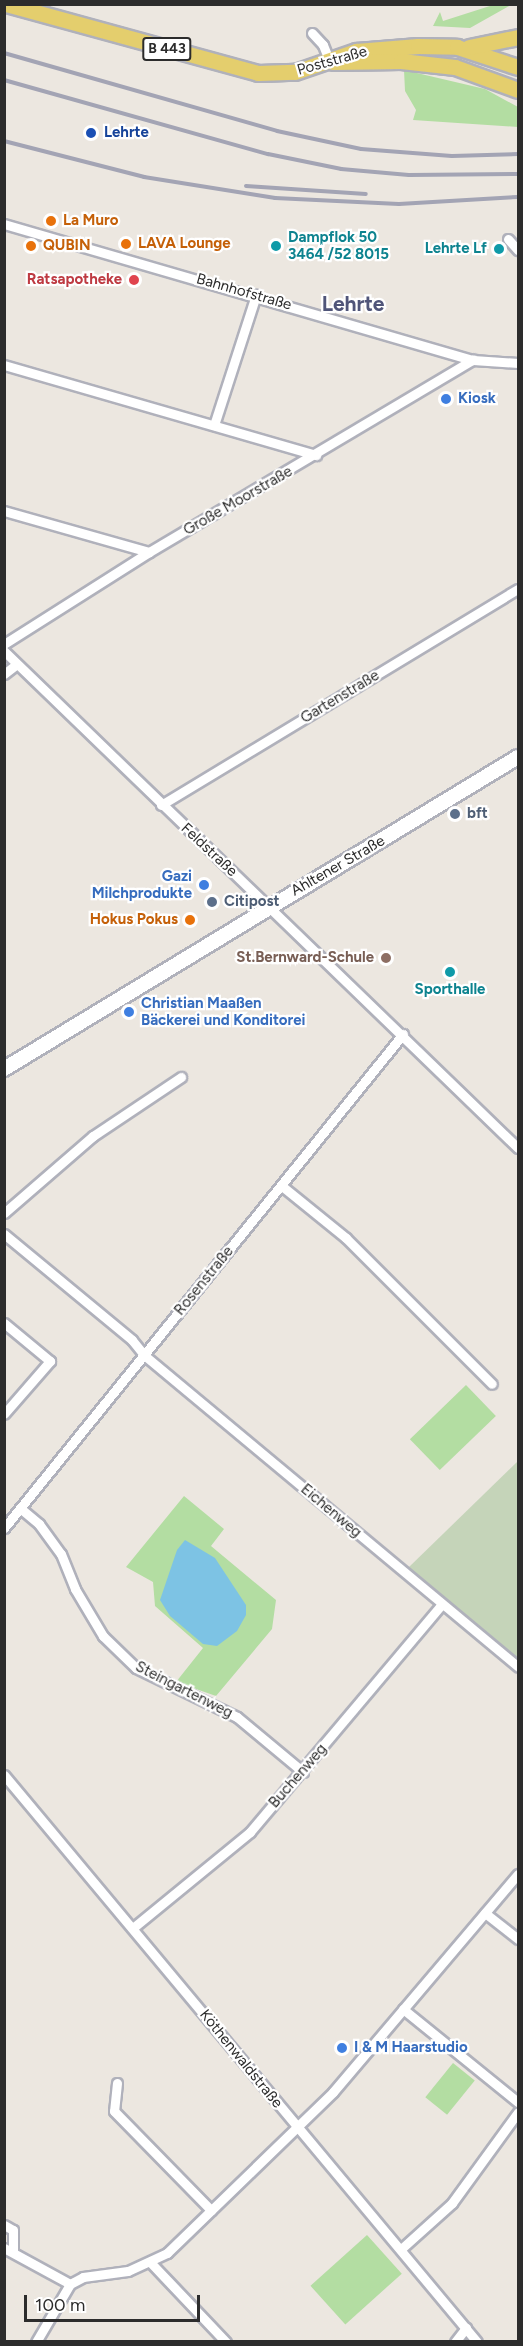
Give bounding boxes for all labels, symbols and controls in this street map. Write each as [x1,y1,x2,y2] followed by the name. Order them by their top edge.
[142,38,192,60] road number: B 443
[295,42,369,80] street label: Poststraße
[82,124,100,142] marker: Lehrte
[104,124,149,142] place label: Lehrte
[63,212,118,230] place label: La Muro
[44,214,58,228] marker: La Muro
[288,228,389,263] place label: Dampflok 50 3464 /52 8015
[138,235,231,253] place label: LAVA Lounge
[43,237,91,255] place label: QUBIN
[119,237,133,251] marker: LAVA Lounge
[24,239,38,253] marker: QUBIN
[269,239,283,253] marker: Dampflok 50 3464 /52 8015
[425,240,487,258] place label: Lehrte Lf
[492,242,506,256] marker: Lehrte Lf
[194,270,294,314] street label: Bahnhofstraße
[27,271,122,289] place label: Ratsapotheke
[127,273,141,287] marker: Ratsapotheke
[322,291,384,317] district label: Lehrte
[458,390,496,408] place label: Kiosk
[439,392,453,406] marker: Kiosk
[180,463,296,539] street label: Große Moorstraße
[298,667,382,727] street label: Gartenstraße
[467,805,488,823] place label: bft
[448,807,462,821] marker: bft
[177,819,241,881] street label: Feldstraße
[288,832,388,900] street label: Ahltener Straße
[92,867,192,902] place label: Gazi Milchprodukte
[197,878,211,892] marker: Gazi Milchprodukte
[224,893,280,911] place label: Citipost
[205,895,219,909] marker: Citipost
[90,911,178,929] place label: Hokus Pokus
[183,913,197,927] marker: Hokus Pokus
[236,949,374,967] place label: St.Bernward-Schule
[379,951,393,965] marker: St.Bernward-Schule
[443,965,457,979] marker: Sporthalle
[415,981,485,999] place label: Sporthalle
[141,994,305,1029] place label: Christian Maaßen Bäckerei und Konditorei
[122,1005,136,1019] marker: Christian Maaßen Bäckerei und Konditorei
[171,1243,237,1319] street label: Rosenstraße
[297,1480,365,1542] street label: Eichenweg
[132,1658,236,1722] street label: Steingartenweg
[265,1740,331,1812] street label: Buchenweg
[196,2006,286,2112] street label: Köthenwaldstraße
[354,2039,468,2057] place label: I & M Haarstudio
[335,2041,349,2055] marker: I & M Haarstudio
[27,2283,202,2321] scale bar
[35,2294,85,2316] text: 100 m

